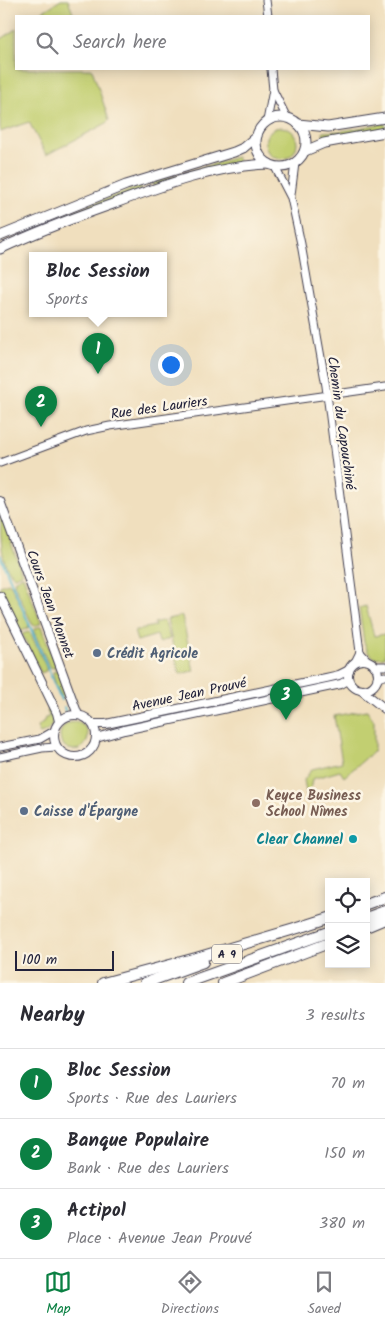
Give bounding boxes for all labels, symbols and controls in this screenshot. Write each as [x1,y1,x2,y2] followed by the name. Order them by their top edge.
[15,15,370,70] search box
[73,28,167,58] text: Search here
[33,29,61,57] icon: search
[29,252,167,317] popup
[46,257,150,287] text: Bloc Session
[46,287,88,312] text: Sports
[82,333,114,374] pin: 1
[158,352,184,378] your location
[321,355,361,492] street label: Chemin du Capouchiné
[25,386,57,427] pin: 2
[109,390,209,426] street label: Rue des Lauriers
[20,547,80,662] street label: Cours Jean Monnet
[107,643,198,665] place label: Crédit Agricole
[91,647,103,659] marker: Crédit Agricole
[130,672,249,718] street label: Avenue Jean Prouvé
[270,679,302,720] pin: 3
[266,785,361,823] place label: Keyce Business School Nîmes
[250,797,262,809] marker: Keyce Business School Nîmes
[34,801,138,823] place label: Caisse d'Épargne
[18,805,30,817] marker: Caisse d'Épargne
[256,829,343,851] place label: Clear Channel
[347,833,359,845] marker: Clear Channel
[325,878,370,968] map controls
[325,878,370,923] button: locate
[325,923,370,968] button: layers
[212,944,242,964] road number: A 9
[15,948,114,971] scale bar
[22,949,57,971] text: 100 m
[20,999,85,1032] text: Nearby
[306,1003,365,1028] text: 3 results
[67,1056,171,1086] text: Bloc Session
[34,1071,38,1096] text: 1
[330,1071,365,1096] text: 70 m
[67,1086,237,1111] text: Sports · Rue des Lauriers
[67,1126,209,1156] text: Banque Populaire
[31,1141,41,1166] text: 2
[324,1141,365,1166] text: 150 m
[67,1156,229,1181] text: Bank · Rue des Lauriers
[67,1196,126,1226] text: Actipol
[32,1211,40,1236] text: 3
[319,1211,365,1236] text: 380 m
[67,1226,251,1251] text: Place · Avenue Jean Prouvé
[44,1268,72,1320] tab: Map
[161,1268,219,1320] tab: Directions
[307,1268,341,1320] tab: Saved

